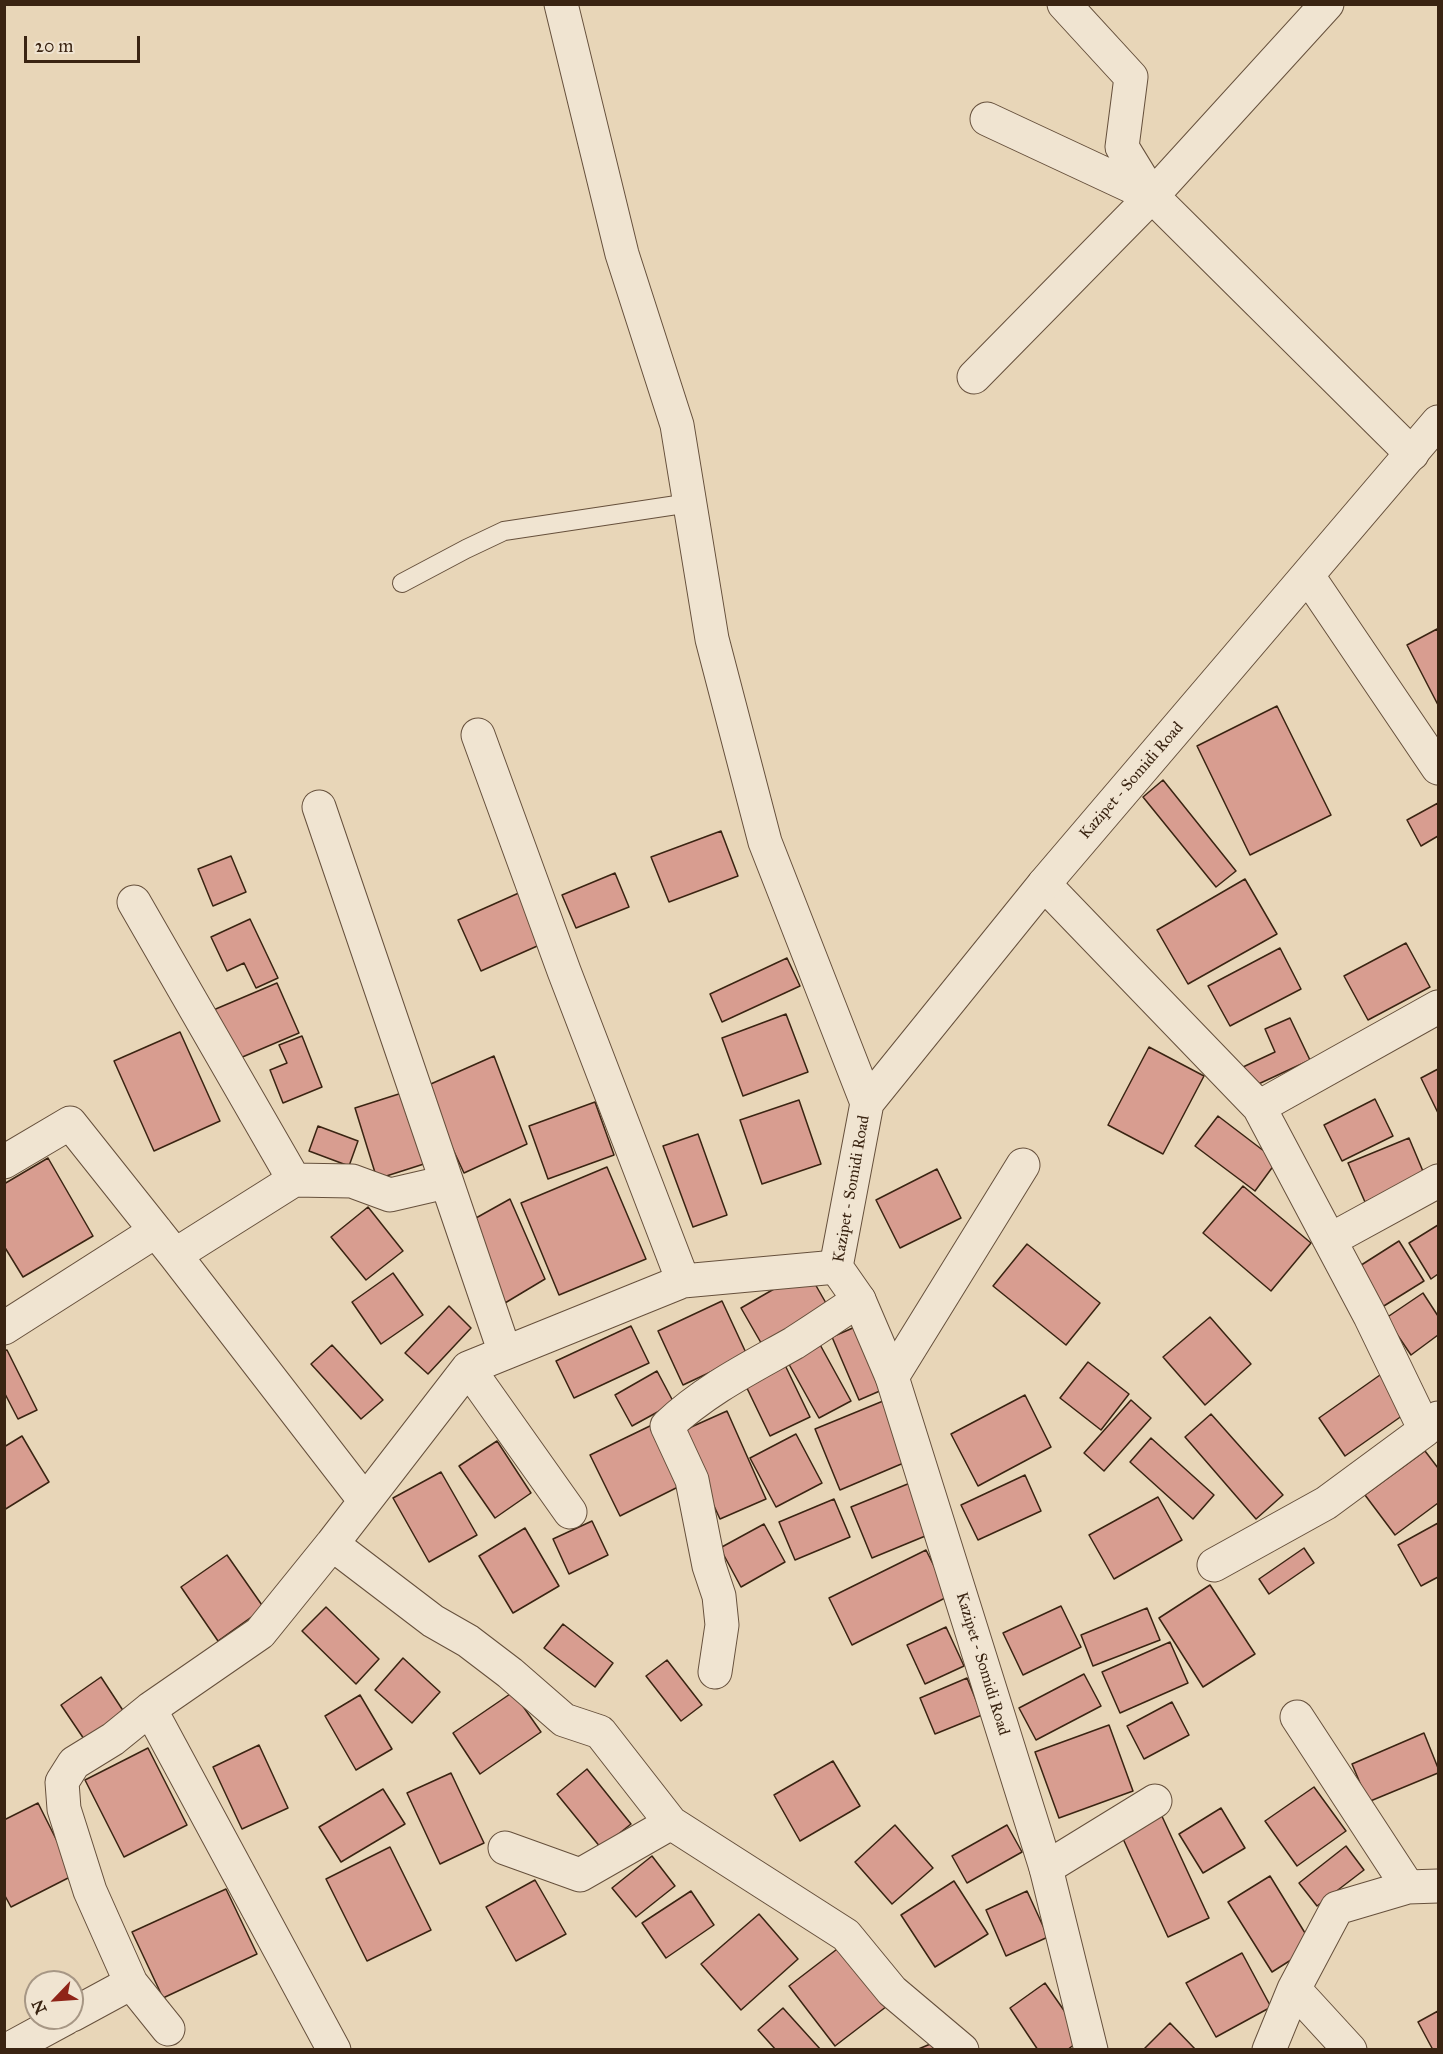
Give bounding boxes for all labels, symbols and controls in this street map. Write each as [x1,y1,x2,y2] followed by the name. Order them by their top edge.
[27,24,142,62] scale bar
[35,35,73,57] text: 20 m
[1076,719,1188,843] street label: Kazipet - Somidi Road
[830,1114,874,1264] street label: Kazipet - Somidi Road
[951,1590,1013,1738] street label: Kazipet - Somidi Road
[24,1970,84,2030] north arrow
[28,1997,51,2017] text: N

